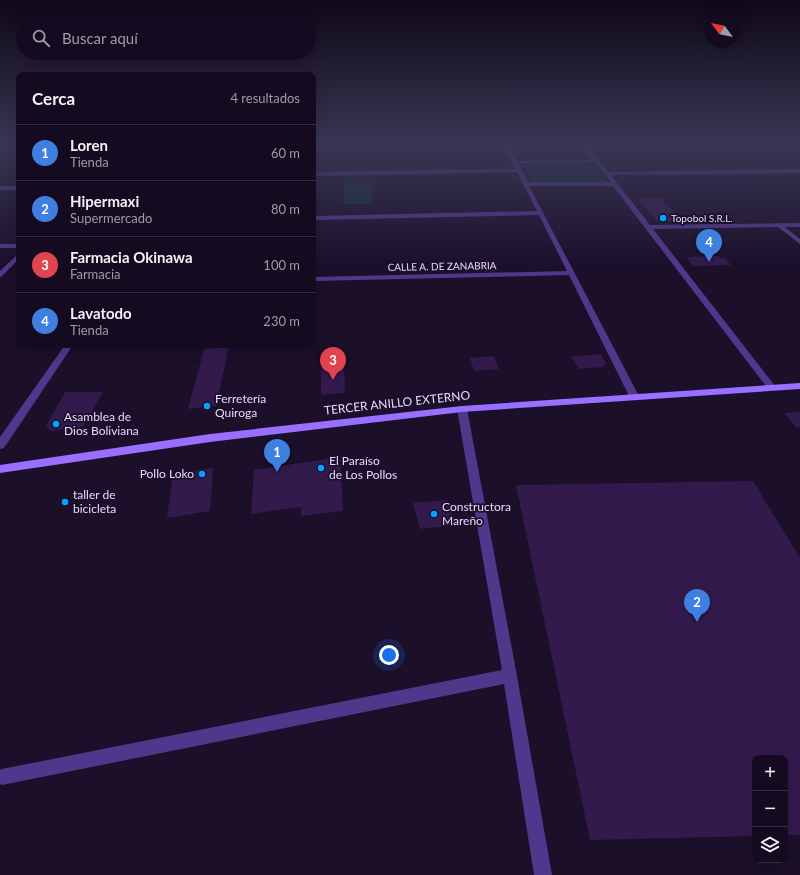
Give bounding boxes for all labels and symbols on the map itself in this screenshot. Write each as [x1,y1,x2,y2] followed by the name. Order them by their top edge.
[704,12,740,48] north arrow
[671,212,733,224] place label: Topobol S.R.L.
[658,213,668,223] marker: Topobol S.R.L.
[696,229,722,262] pin: 4
[387,259,497,273] street label: CALLE A. DE ZANABRIA
[320,347,346,380] pin: 3
[323,387,471,418] street label: TERCER ANILLO EXTERNO
[215,391,266,420] place label: Ferretería Quiroga
[202,401,212,411] marker: Ferretería Quiroga
[64,409,139,438] place label: Asamblea de Dios Boliviana
[51,419,61,429] marker: Asamblea de Dios Boliviana
[264,439,290,472] pin: 1
[329,453,397,482] place label: El Paraíso de Los Pollos
[316,463,326,473] marker: El Paraíso de Los Pollos
[140,466,194,481] place label: Pollo Loko
[197,469,207,479] marker: Pollo Loko
[73,487,116,516] place label: taller de bicicleta
[60,497,70,507] marker: taller de bicicleta
[442,499,511,528] place label: Constructora Mareño
[429,509,439,519] marker: Constructora Mareño
[684,589,710,622] pin: 2
[379,645,399,665] your location

